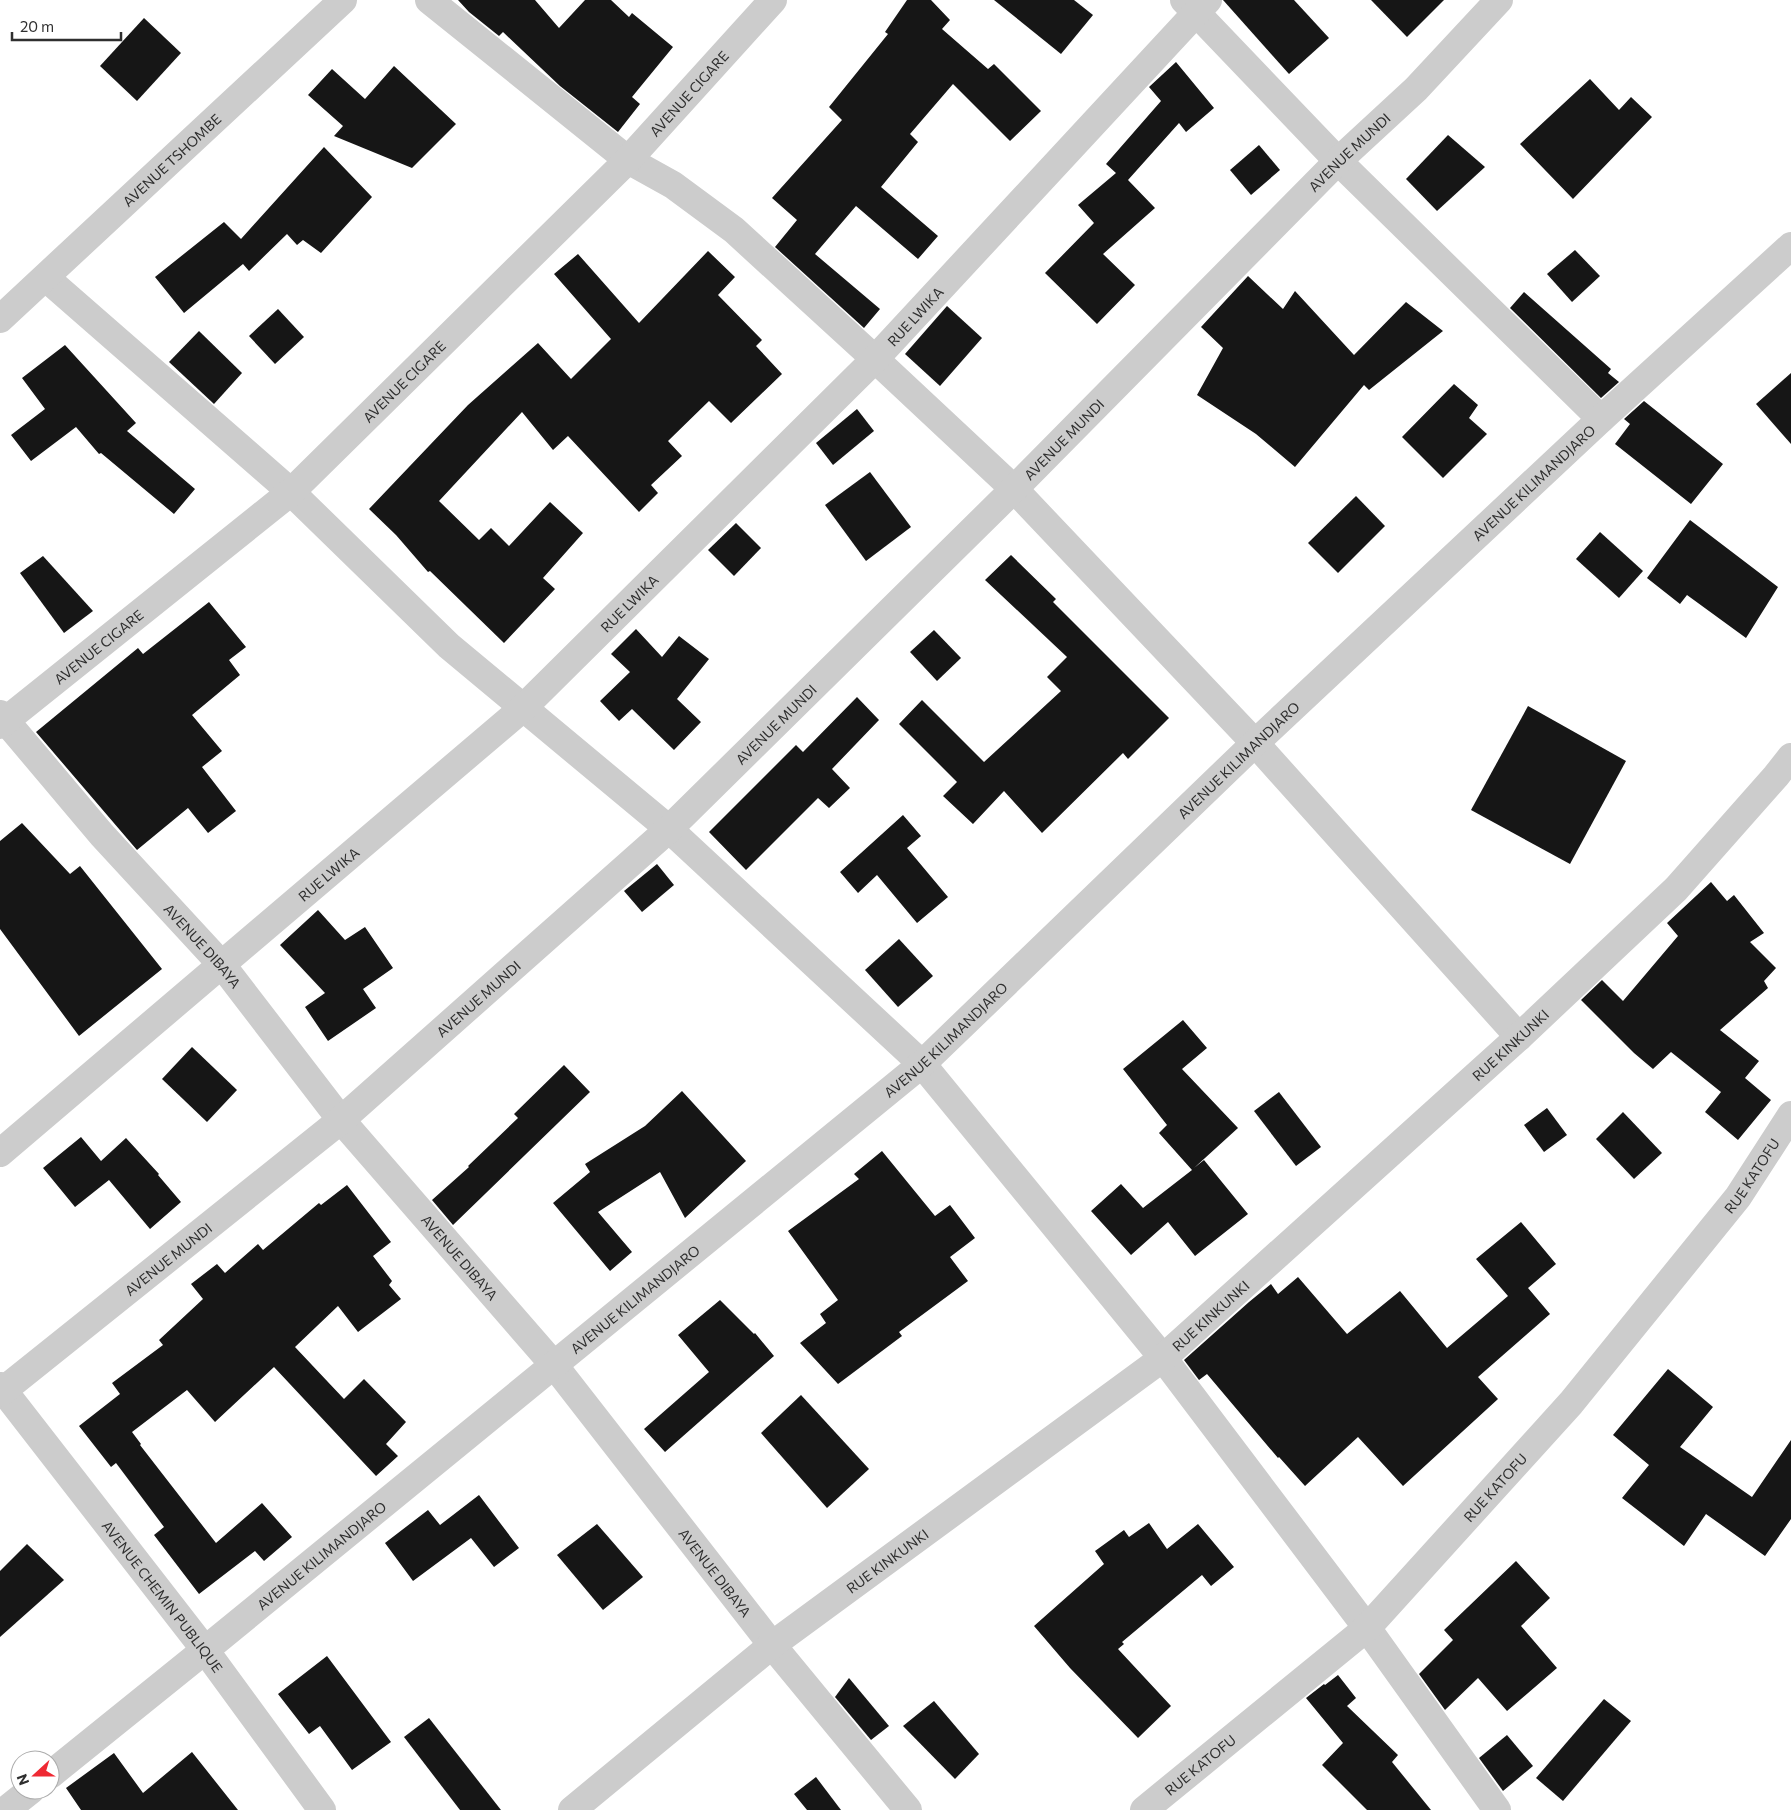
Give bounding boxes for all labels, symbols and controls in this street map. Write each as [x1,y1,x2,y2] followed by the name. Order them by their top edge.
[12,10,121,42] scale bar
[20,17,54,35] text: 20 m
[645,47,732,139] street label: AVENUE CIGARE
[1305,109,1393,195] street label: AVENUE MUNDI
[119,110,224,209] street label: AVENUE TSHOMBE
[883,283,947,349] street label: RUE LWIKA
[359,336,449,425] street label: AVENUE CIGARE
[1020,395,1107,483] street label: AVENUE MUNDI
[1468,421,1598,544] street label: AVENUE KILIMANDJARO
[597,570,662,635] street label: RUE LWIKA
[50,605,146,687] street label: AVENUE CIGARE
[732,680,820,767] street label: AVENUE MUNDI
[1174,698,1303,822] street label: AVENUE KILIMANDJARO
[294,843,362,904] street label: RUE LWIKA
[161,900,245,992] street label: AVENUE DIBAYA
[432,957,524,1040] street label: AVENUE MUNDI
[880,978,1011,1100] street label: AVENUE KILIMANDJARO
[1468,1005,1552,1084] street label: RUE KINKUNKI
[1720,1135,1782,1216] street label: RUE KATOFU
[418,1211,502,1303] street label: AVENUE DIBAYA
[121,1219,215,1299] street label: AVENUE MUNDI
[567,1241,703,1357] street label: AVENUE KILIMANDJARO
[1168,1276,1252,1354] street label: RUE KINKUNKI
[1459,1449,1530,1525] street label: RUE KATOFU
[253,1497,389,1613] street label: AVENUE KILIMANDJARO
[99,1517,227,1676] street label: AVENUE CHEMIN PUBLIQUE
[676,1525,755,1620] street label: AVENUE DIBAYA
[843,1525,931,1596] street label: RUE KINKUNKI
[1161,1731,1239,1798] street label: RUE KATOFU
[10,1750,60,1800] north arrow
[13,1772,32,1788] text: N

